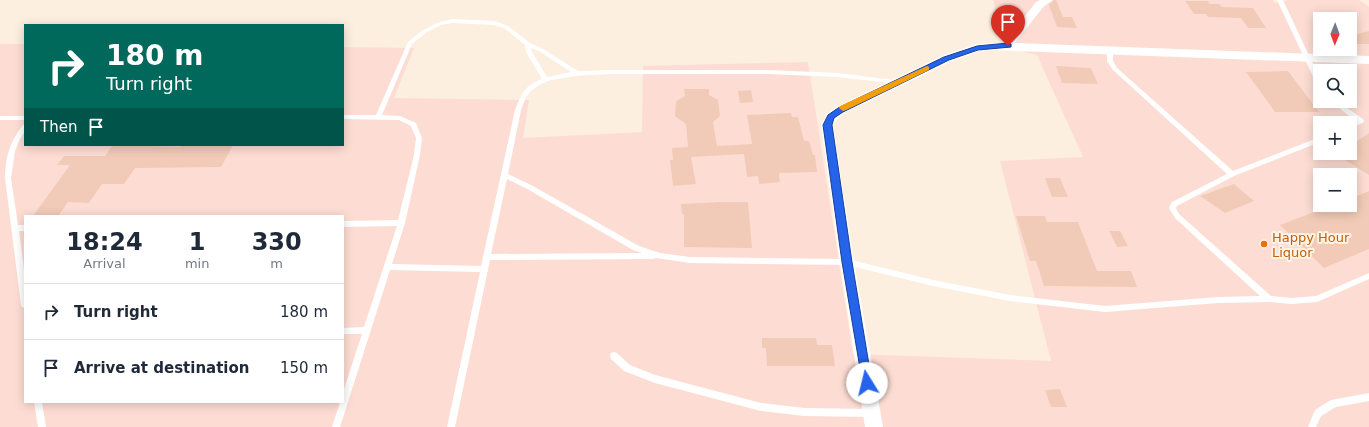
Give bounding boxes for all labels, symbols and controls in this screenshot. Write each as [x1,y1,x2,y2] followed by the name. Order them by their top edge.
[991,5,1025,46] pin
[997,11,1019,33] icon: arrive
[1313,12,1357,56] north arrow
[1313,12,1357,212] map controls
[106,39,203,72] text: 180 m
[40,40,92,92] icon: right
[1313,64,1357,108] button: search
[106,73,192,94] text: Turn right
[85,116,107,138] icon: arrive
[1313,116,1357,160] button: +
[40,118,77,136] text: Then
[1313,168,1357,212] button: −
[66,228,143,256] text: 18:24
[189,228,205,256] text: 1
[252,228,302,256] text: 330
[1272,230,1350,260] place label: Happy Hour Liquor
[1259,239,1269,249] marker: Happy Hour Liquor
[83,256,126,271] text: Arrival
[185,256,209,271] text: min
[270,256,283,271] text: m
[40,301,62,323] icon: right
[74,303,158,321] text: Turn right
[280,303,328,321] text: 180 m
[40,357,62,379] icon: arrive
[74,359,249,377] text: Arrive at destination
[280,359,328,377] text: 150 m
[846,362,888,404] position arrow

